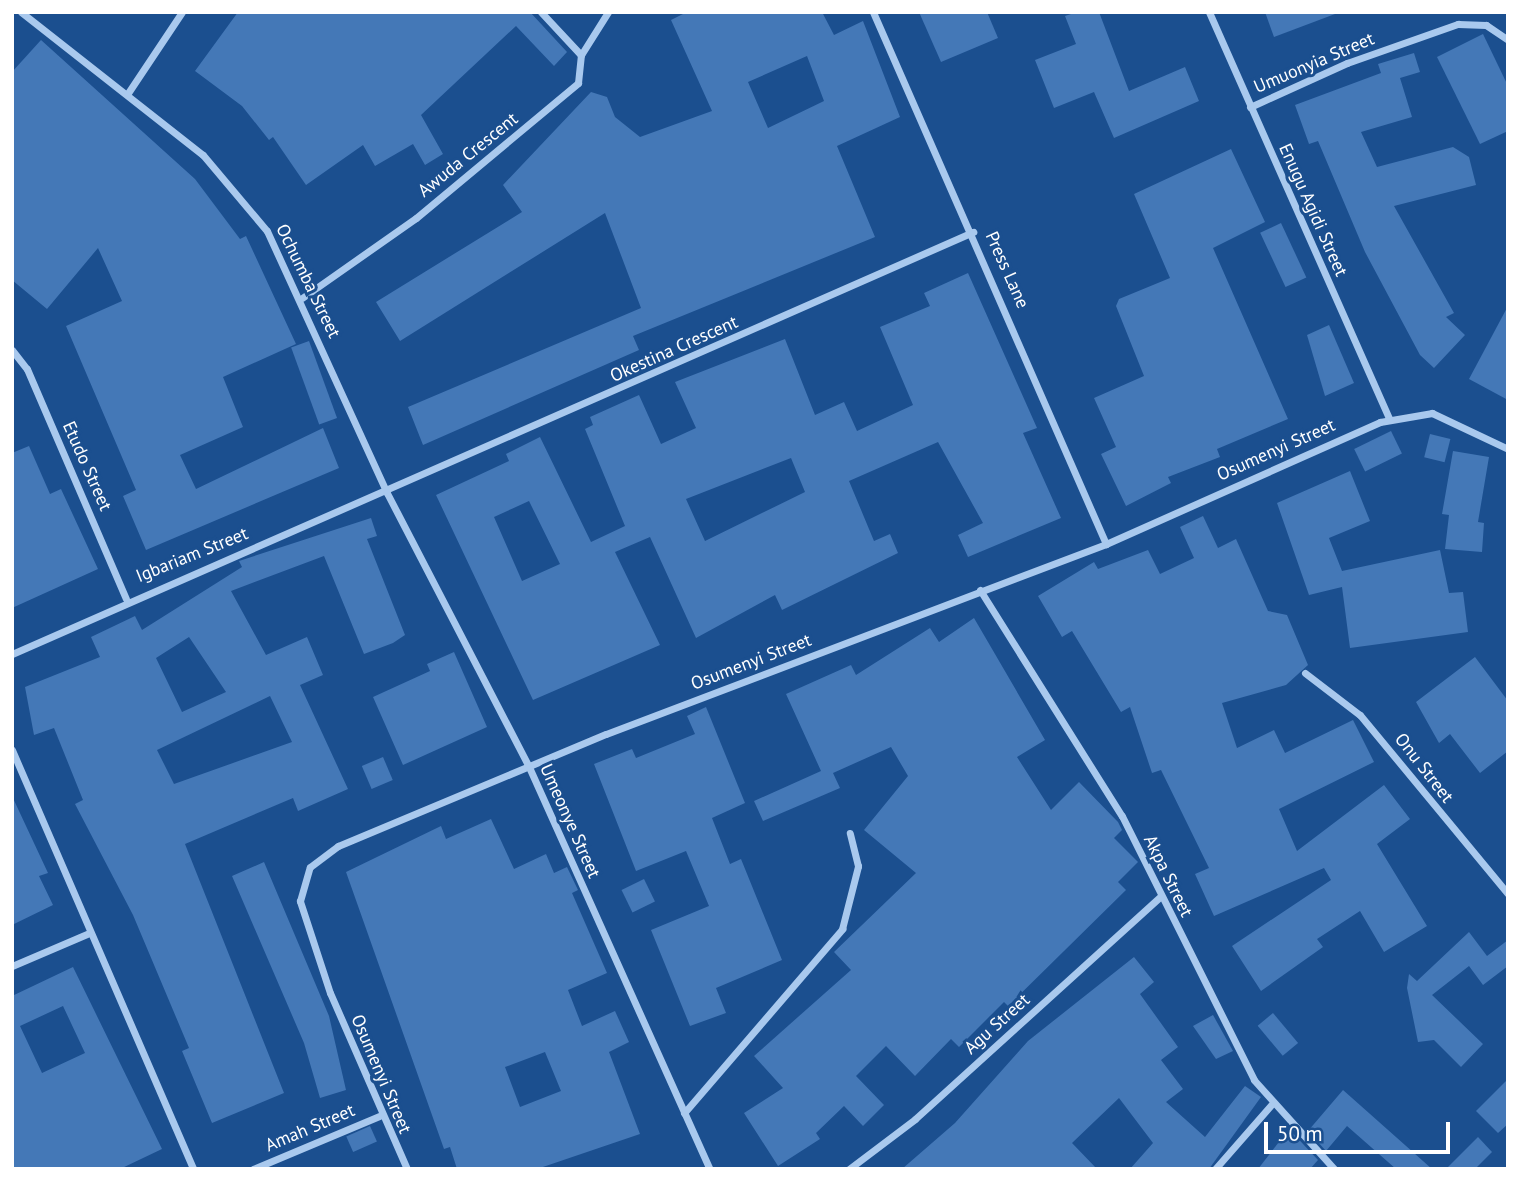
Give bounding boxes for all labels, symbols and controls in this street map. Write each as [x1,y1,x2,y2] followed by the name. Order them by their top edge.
[1251,28,1377,98] street label: Umuonyia Street
[414,108,522,202] street label: Awuda Crescent
[1274,140,1352,280] street label: Enugu Agidi Street
[271,221,345,341] street label: Ochumba Street
[981,228,1033,312] street label: Press Lane
[607,311,741,387] street label: Okestina Crescent
[1214,414,1338,486] street label: Osumenyi Street
[58,418,116,514] street label: Etudo Street
[133,523,251,587] street label: Igbariam Street
[688,629,814,695] street label: Osumenyi Street
[1390,729,1458,807] street label: Onu Street
[535,760,605,882] street label: Umeonye Street
[1139,831,1197,921] street label: Akpa Street
[960,989,1034,1059] street label: Agu Street
[346,1011,416,1137] street label: Osumenyi Street
[262,1100,358,1156] street label: Amah Street
[1268,1108,1454,1152] scale bar
[1277,1120,1323,1147] text: 50 m

